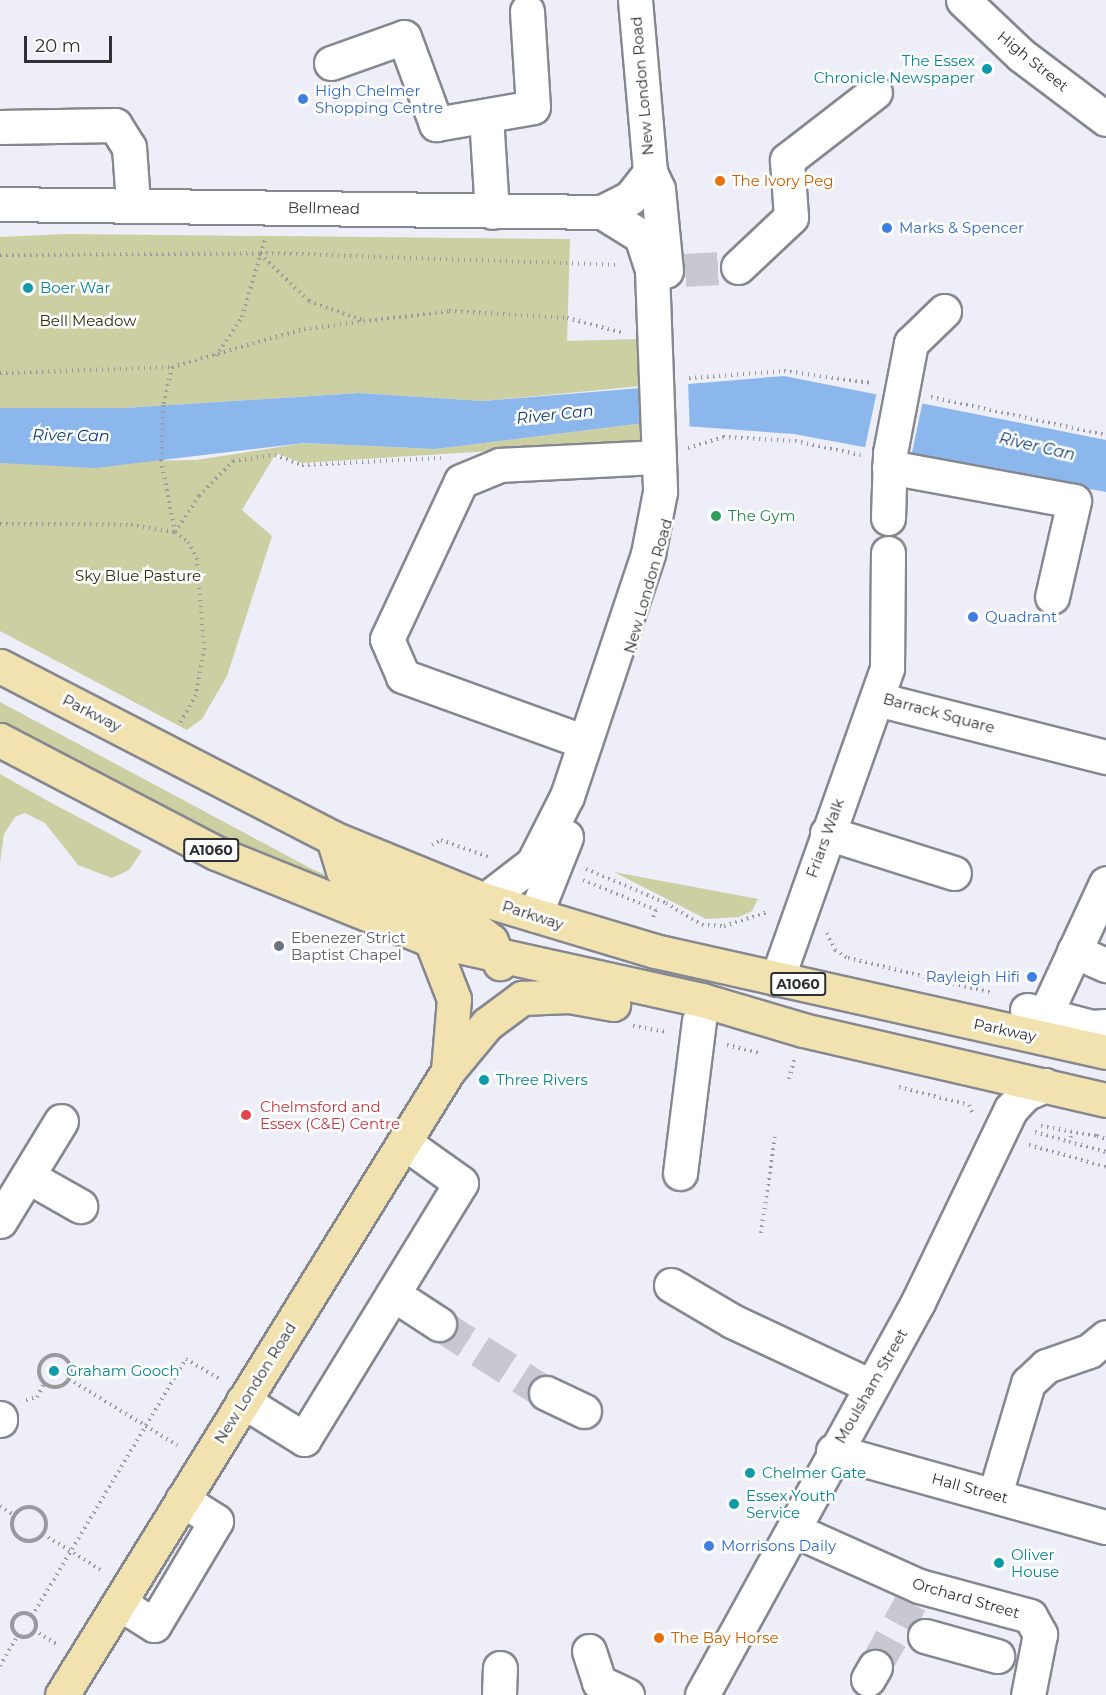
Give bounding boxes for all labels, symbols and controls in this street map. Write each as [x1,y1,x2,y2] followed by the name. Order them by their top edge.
[627,16,657,156] street label: New London Road
[27,24,116,62] scale bar
[994,27,1072,95] street label: High Street
[35,35,81,57] text: 20 m
[814,51,975,86] place label: The Essex Chronicle Newspaper
[980,62,994,76] marker: The Essex Chronicle Newspaper
[315,81,443,116] place label: High Chelmer Shopping Centre
[296,92,310,106] marker: High Chelmer Shopping Centre
[732,172,833,190] place label: The Ivory Peg
[713,174,727,188] marker: The Ivory Peg
[288,198,360,218] street label: Bellmead
[899,219,1024,237] place label: Marks & Spencer
[880,221,894,235] marker: Marks & Spencer
[40,279,110,297] place label: Boer War
[21,281,35,295] marker: Boer War
[40,312,136,330] park label: Bell Meadow
[516,401,594,429] water label: River Can
[32,426,110,446] water label: River Can
[997,429,1077,465] water label: River Can
[728,507,795,525] place label: The Gym
[709,509,723,523] marker: The Gym
[620,517,676,655] street label: New London Road
[75,567,201,585] park label: Sky Blue Pasture
[985,608,1057,626] place label: Quadrant
[966,610,980,624] marker: Quadrant
[881,689,997,737] street label: Barrack Square
[60,691,124,735] street label: Parkway
[802,796,848,880] street label: Friars Walk
[182,839,240,861] road number: A1060
[500,897,566,933] street label: Parkway
[291,928,406,963] place label: Ebenezer Strict Baptist Chapel
[272,939,286,953] marker: Ebenezer Strict Baptist Chapel
[926,968,1020,986] place label: Rayleigh Hifi
[1025,970,1039,984] marker: Rayleigh Hifi
[770,973,826,995] road number: A1060
[972,1015,1038,1045] street label: Parkway
[496,1071,588,1089] place label: Three Rivers
[477,1073,491,1087] marker: Three Rivers
[260,1097,400,1132] place label: Chelmsford and Essex (C&E) Centre
[237,1106,255,1124] marker: Chelmsford and Essex (C&E) Centre
[210,1319,300,1447] street label: New London Road
[831,1325,911,1447] street label: Moulsham Street
[66,1362,180,1380] place label: Graham Gooch
[47,1364,61,1378] marker: Graham Gooch
[762,1464,866,1482] place label: Chelmer Gate
[743,1466,757,1480] marker: Chelmer Gate
[930,1469,1010,1507] street label: Hall Street
[746,1486,836,1521] place label: Essex Youth Service
[727,1497,741,1511] marker: Essex Youth Service
[721,1537,836,1555] place label: Morrisons Daily
[702,1539,716,1553] marker: Morrisons Daily
[1011,1545,1059,1580] place label: Oliver House
[992,1556,1006,1570] marker: Oliver House
[910,1574,1022,1622] street label: Orchard Street
[671,1629,779,1647] place label: The Bay Horse
[652,1631,666,1645] marker: The Bay Horse

